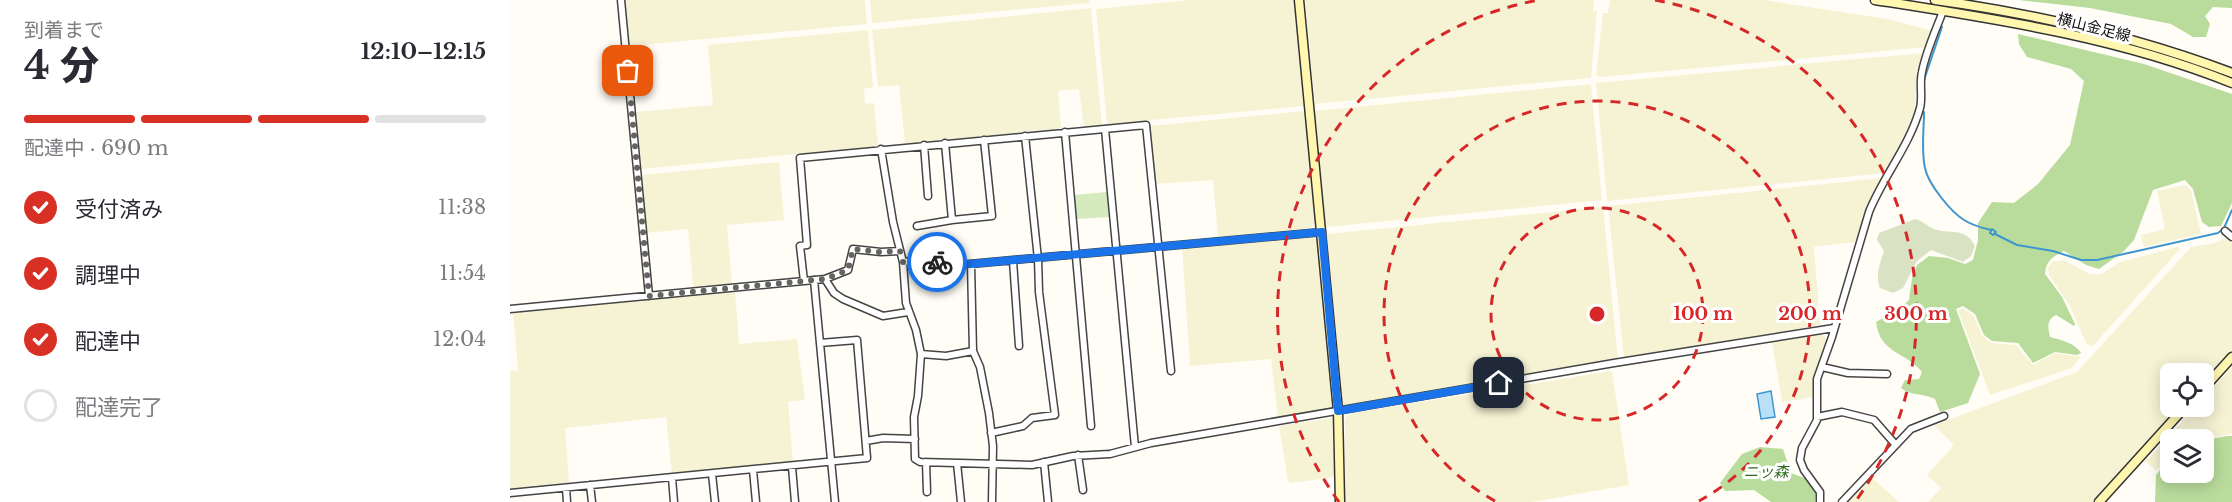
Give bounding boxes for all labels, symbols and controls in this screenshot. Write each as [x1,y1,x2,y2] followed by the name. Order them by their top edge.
[2055,9,2133,45] street label: 横山金足線
[24,18,104,42] text: 到着まで
[361,38,486,65] text: 12:10–12:15
[24,41,99,90] text: 4 分
[602,45,653,96] pin
[611,54,644,87] icon: bag
[24,136,168,160] text: 配達中 · 690 m
[24,191,57,224] icon: check
[438,195,486,219] text: 11:38
[75,196,163,223] text: 受付済み
[907,232,967,292] courier
[921,246,954,279] icon: bike
[24,257,57,290] icon: check
[439,261,486,285] text: 11:54
[75,262,141,289] text: 調理中
[1673,303,1733,325] text: 100 m
[1778,303,1842,325] text: 200 m
[1884,303,1948,325] text: 300 m
[1587,304,1607,324] centre of rings
[24,323,57,356] icon: check
[433,327,486,351] text: 12:04
[75,328,141,355] text: 配達中
[1473,357,1524,408] pin
[2160,363,2214,483] map controls
[2160,363,2214,417] button: locate
[1482,366,1515,399] icon: home
[75,394,163,421] text: 配達完了
[2160,429,2214,483] button: layers
[1743,462,1790,481] park label: ニッ森

